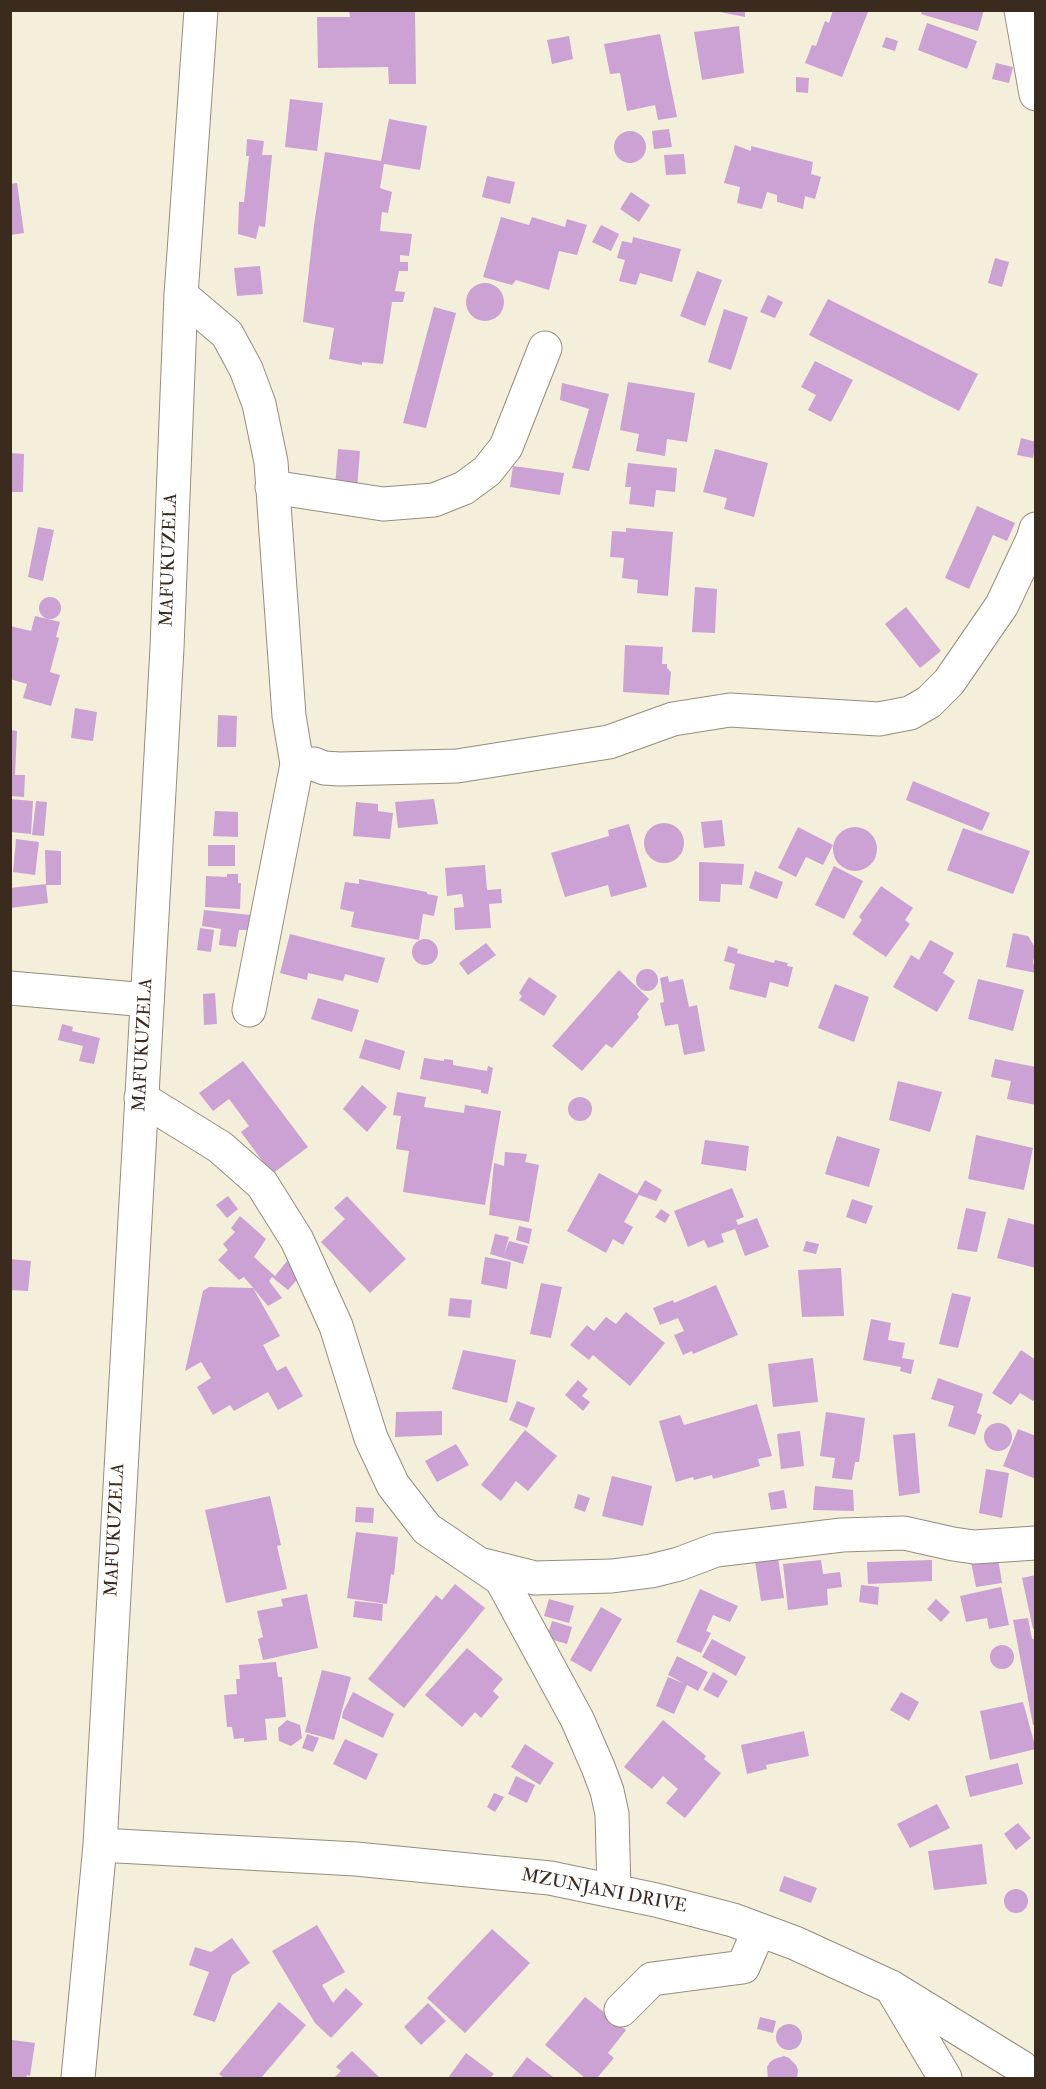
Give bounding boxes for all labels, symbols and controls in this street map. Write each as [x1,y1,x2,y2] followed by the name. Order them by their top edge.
[157,493,183,627] street label: MAFUKUZELA
[130,978,158,1112] street label: MAFUKUZELA
[102,1463,130,1597] street label: MAFUKUZELA
[519,1865,689,1919] street label: MZUNJANI DRIVE

